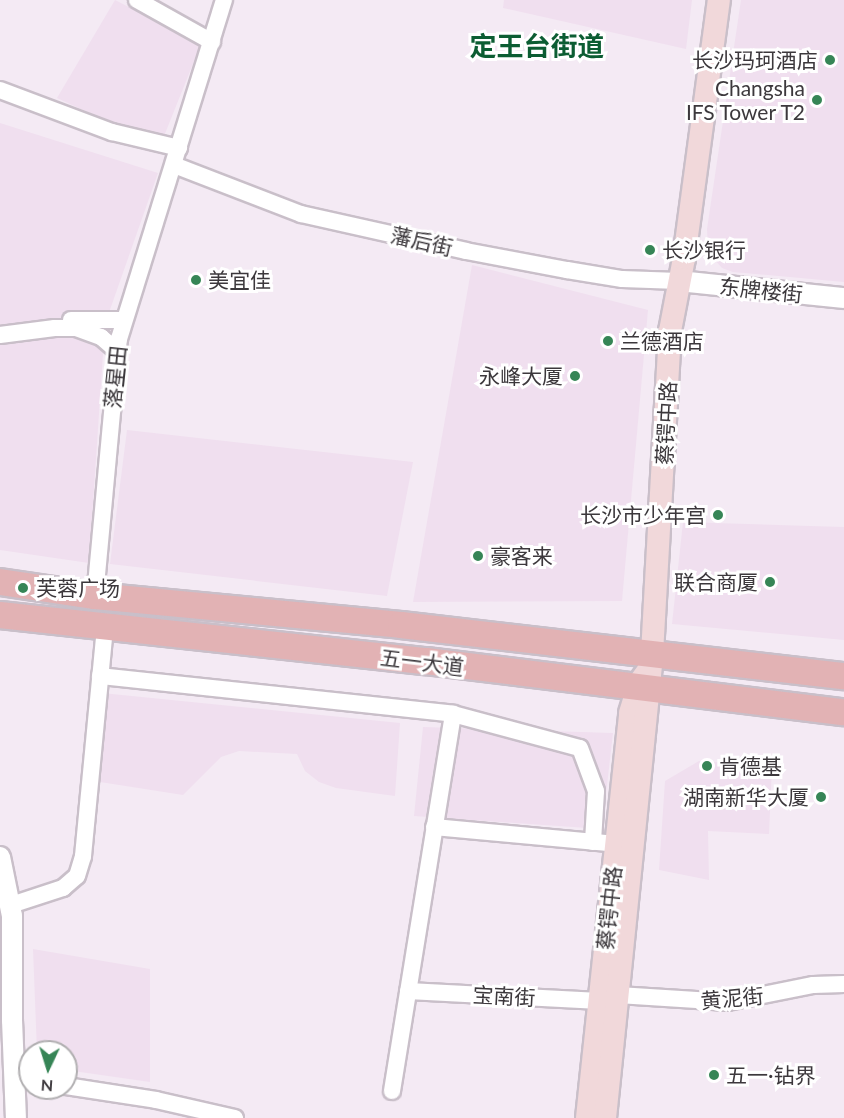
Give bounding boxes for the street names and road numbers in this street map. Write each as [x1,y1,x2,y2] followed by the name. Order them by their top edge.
[388,222,456,260] street label: 藩后街
[718,273,804,307] street label: 东牌楼街
[99,344,131,410] street label: 落星田
[651,380,681,466] street label: 蔡锷中路
[379,644,465,680] street label: 五一大道
[592,865,626,951] street label: 蔡锷中路
[472,982,536,1010] street label: 宝南街
[700,983,764,1013] street label: 黄泥街

